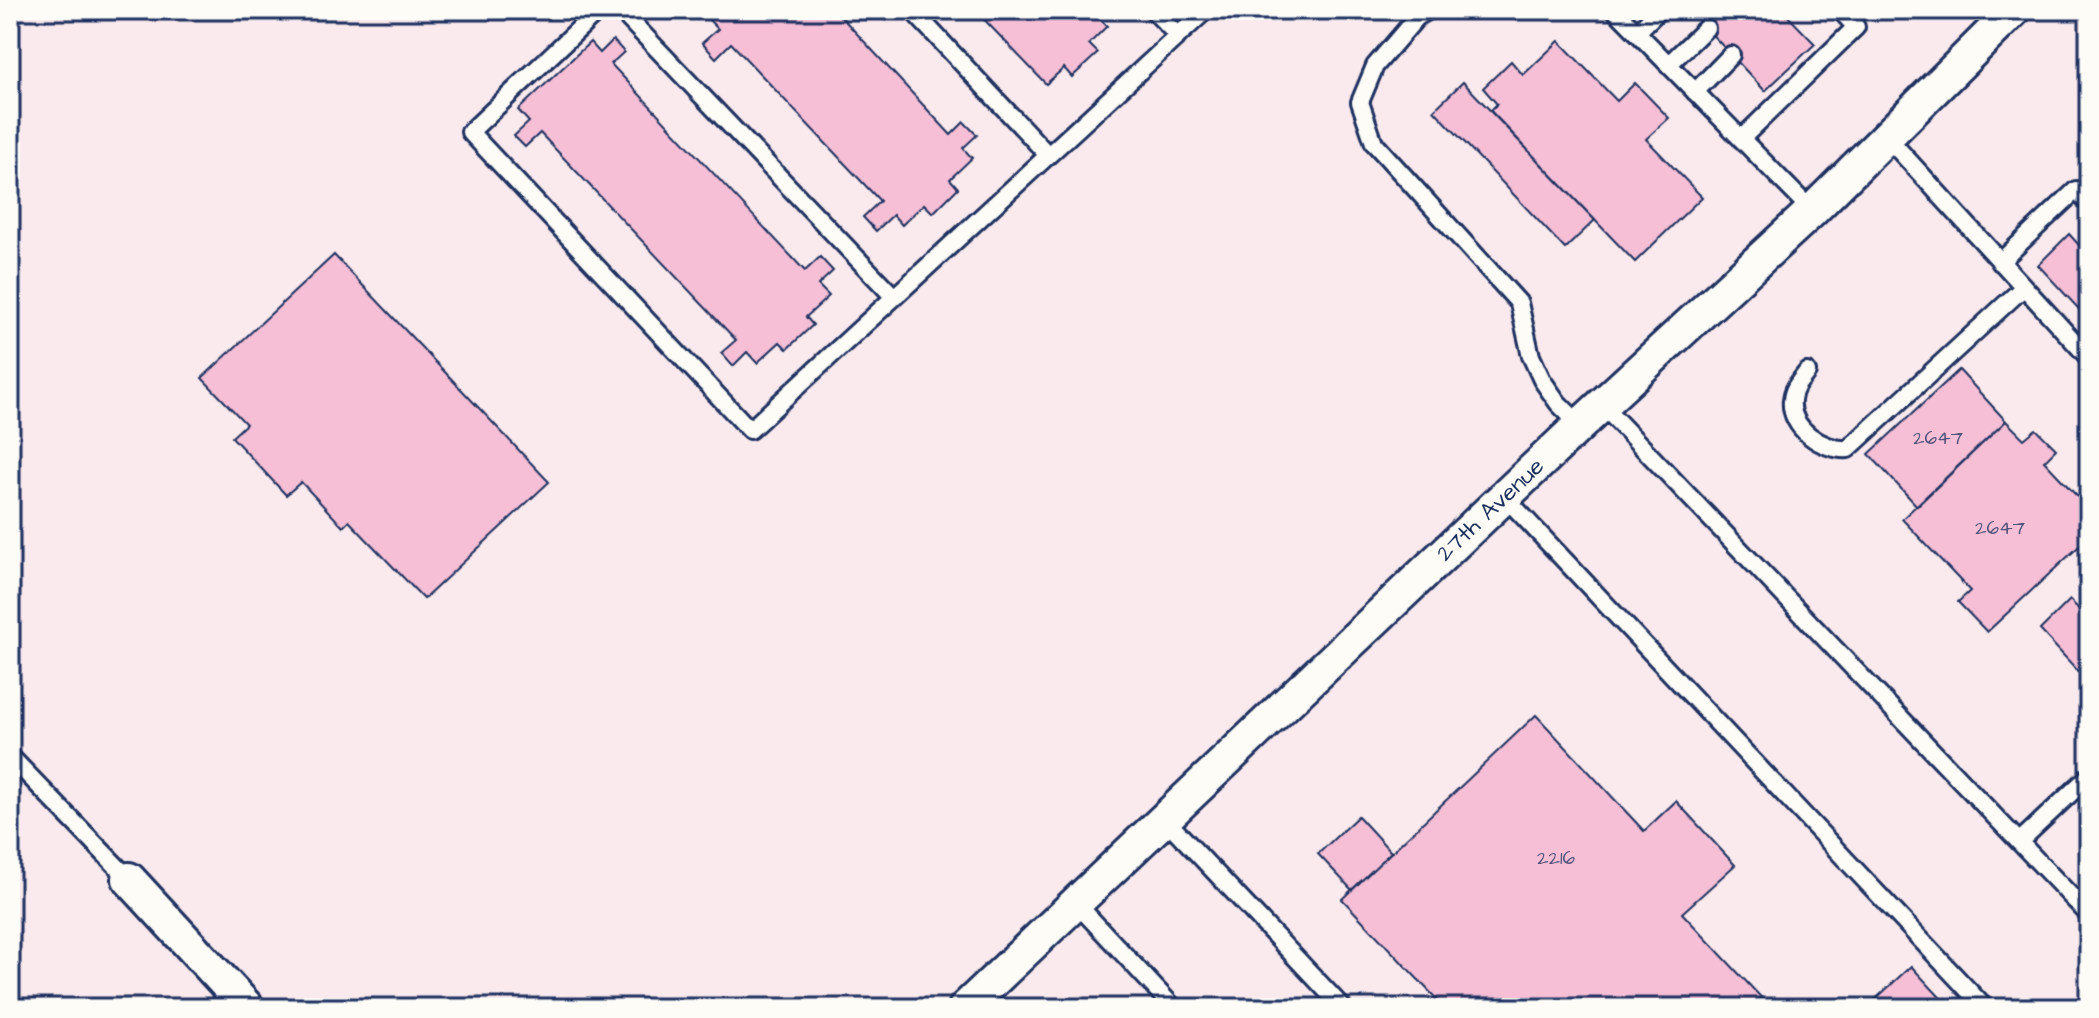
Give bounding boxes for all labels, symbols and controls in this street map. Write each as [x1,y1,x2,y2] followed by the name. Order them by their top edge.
[1913,424,1963,452] house number: 2647
[1429,450,1552,570] street label: 27th Avenue
[1975,514,2025,542] house number: 2647
[1537,844,1575,872] house number: 2216

